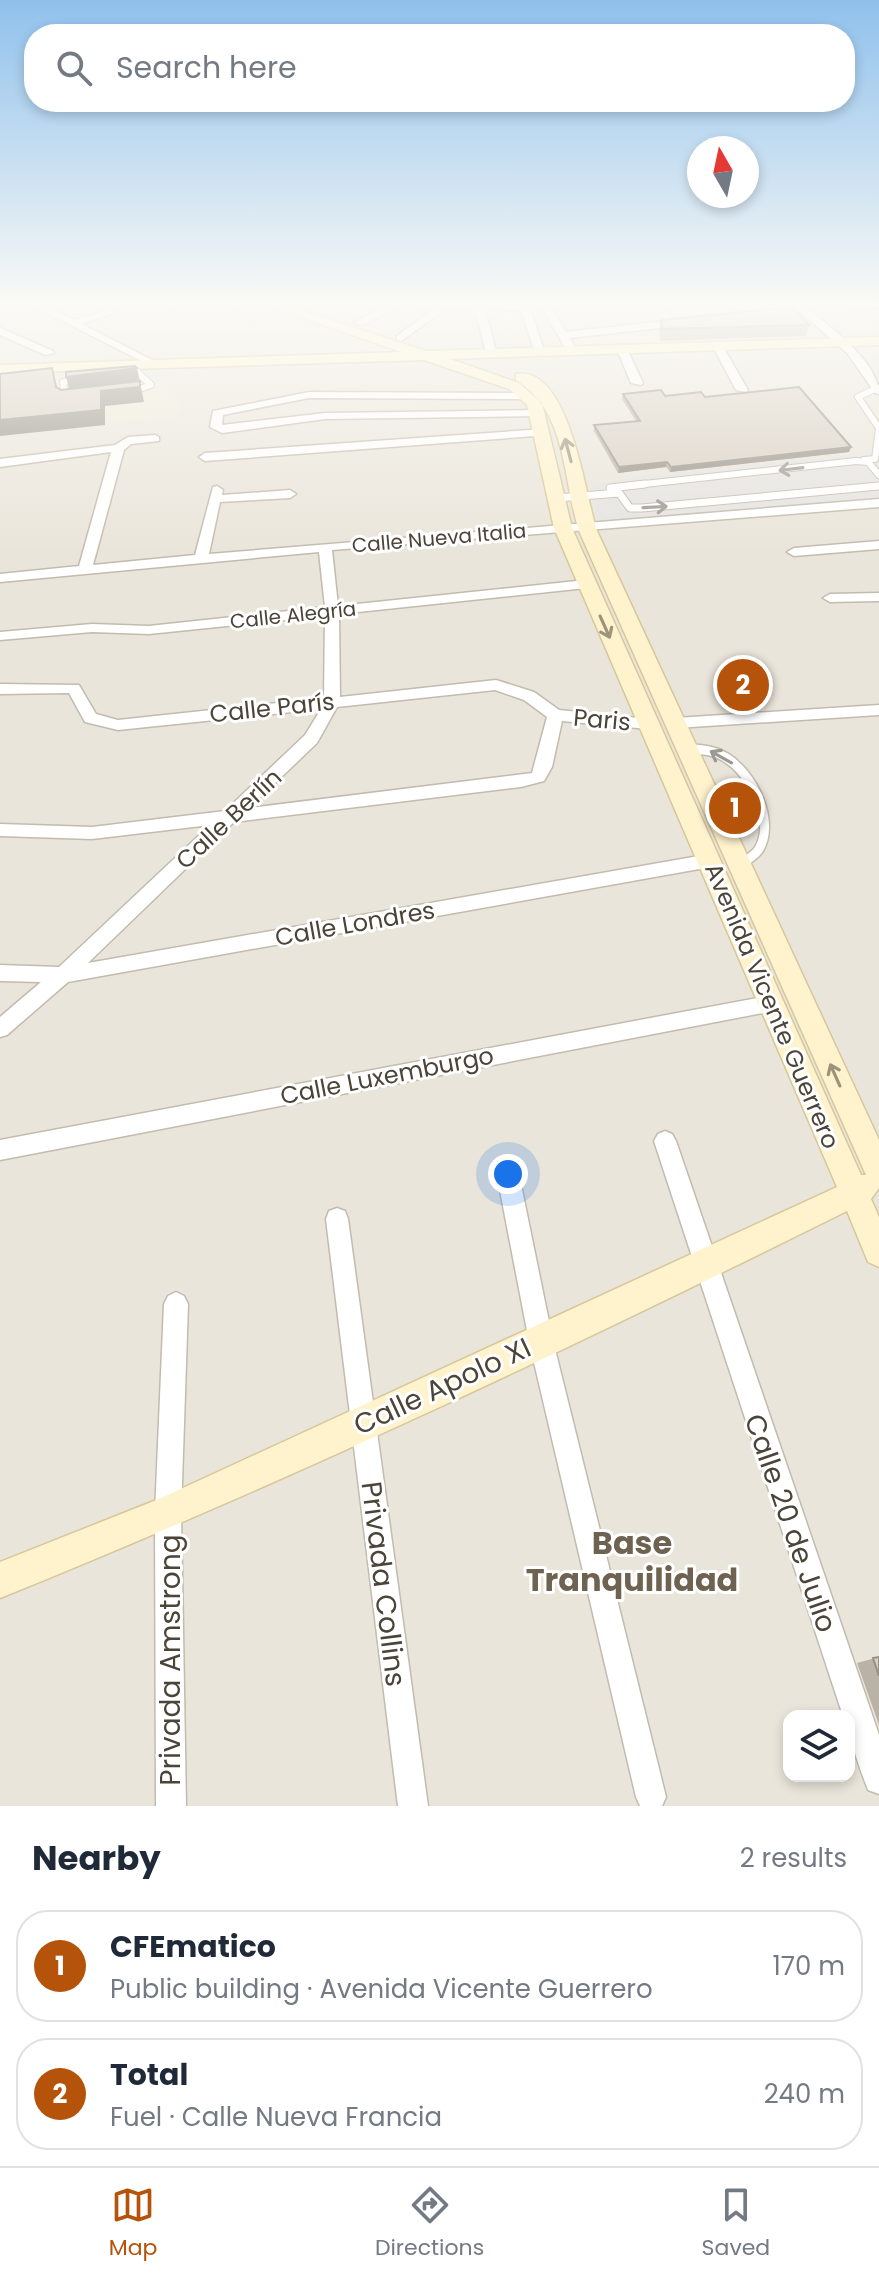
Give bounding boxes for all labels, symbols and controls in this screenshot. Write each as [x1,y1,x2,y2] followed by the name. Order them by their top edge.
[24,24,855,112] search box
[52,46,96,90] icon: search
[116,46,297,89] text: Search here
[687,136,759,208] north arrow
[559,438,574,464] one-way arrow
[778,461,805,476] one-way arrow
[641,500,668,515] one-way arrow
[351,516,527,560] street label: Calle Nueva Italia
[229,594,357,636] street label: Calle Alegría
[599,614,614,639] one-way arrow
[717,655,769,715] pin: 2
[208,685,336,730] street label: Calle París
[572,701,632,738] street label: Paris
[710,749,733,765] one-way arrow
[169,761,289,876] street label: Calle Berlín
[709,778,761,838] pin: 1
[697,858,848,1154] street label: Avenida Vicente Guerrero
[273,893,437,954] street label: Calle Londres
[277,1039,496,1112] street label: Calle Luxemburgo
[827,1063,842,1087] one-way arrow
[488,1154,528,1194] your location
[347,1328,537,1445] street label: Calle Apolo XI
[735,1409,846,1638] street label: Calle 20 de Julio
[352,1479,415,1689] street label: Privada Collins
[526,1520,738,1602] district label: Base Tranquilidad
[151,1534,190,1786] street label: Privada Amstrong
[783,1710,855,1782] map controls
[783,1710,855,1782] button: layers
[32,1834,161,1882] text: Nearby
[740,1840,847,1876] text: 2 results
[110,1925,276,1968] text: CFEmatico
[55,1948,65,1984] text: 1
[772,1948,845,1984] text: 170 m
[110,1971,653,2007] text: Public building · Avenida Vicente Guerrero
[110,2053,188,2096] text: Total
[53,2076,67,2112] text: 2
[764,2076,845,2112] text: 240 m
[110,2099,442,2135] text: Fuel · Calle Nueva Francia
[109,2183,157,2264] tab: Map
[375,2183,484,2264] tab: Directions
[702,2183,770,2264] tab: Saved

